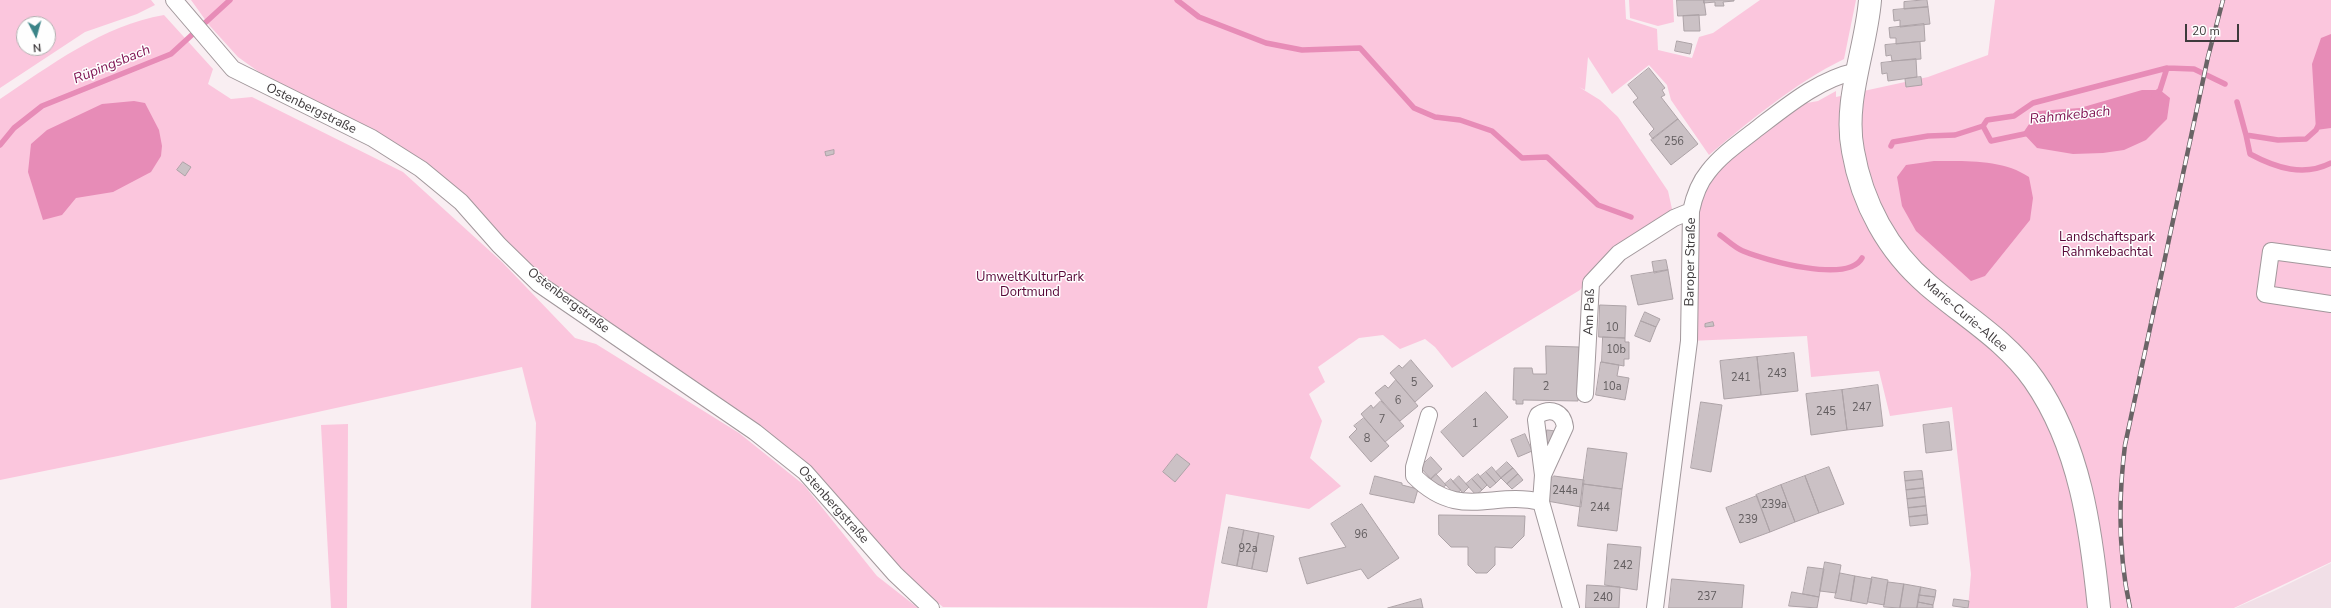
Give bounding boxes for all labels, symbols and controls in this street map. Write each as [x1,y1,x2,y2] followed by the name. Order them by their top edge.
[16,16,56,56] north arrow
[2187,16,2241,42] scale bar
[2192,23,2220,39] text: 20 m
[32,40,42,55] text: N
[71,42,153,88] water label: Rüpingsbach
[263,80,359,138] street label: Ostenbergstraße
[2029,103,2111,129] water label: Rahmkebach
[1664,135,1684,149] house number: 256
[1682,217,1700,307] street label: Baroper Straße
[2059,230,2155,261] park label: Landschaftspark Rahmkebachtal
[524,265,612,337] street label: Ostenbergstraße
[976,270,1084,301] park label: UmweltKulturPark Dortmund
[1920,276,2010,356] street label: Marie-Curie-Allee
[1581,288,1599,336] street label: Am Paß
[1605,321,1619,335] house number: 10
[1606,343,1626,357] house number: 10b
[1767,367,1787,381] house number: 243
[1731,371,1751,385] house number: 241
[1411,376,1417,390] house number: 5
[1543,380,1549,394] house number: 2
[1602,380,1622,394] house number: 10a
[1395,394,1401,408] house number: 6
[1852,401,1872,415] house number: 247
[1816,405,1836,419] house number: 245
[1379,413,1385,427] house number: 7
[1472,417,1478,431] house number: 1
[1364,432,1370,446] house number: 8
[794,463,872,547] street label: Ostenbergstraße
[1552,484,1578,498] house number: 244a
[1761,498,1787,512] house number: 239a
[1590,501,1610,515] house number: 244
[1738,513,1758,527] house number: 239
[1354,528,1368,542] house number: 96
[1238,542,1258,556] house number: 92a
[1613,559,1633,573] house number: 242
[1697,590,1717,604] house number: 237
[1593,591,1613,605] house number: 240

